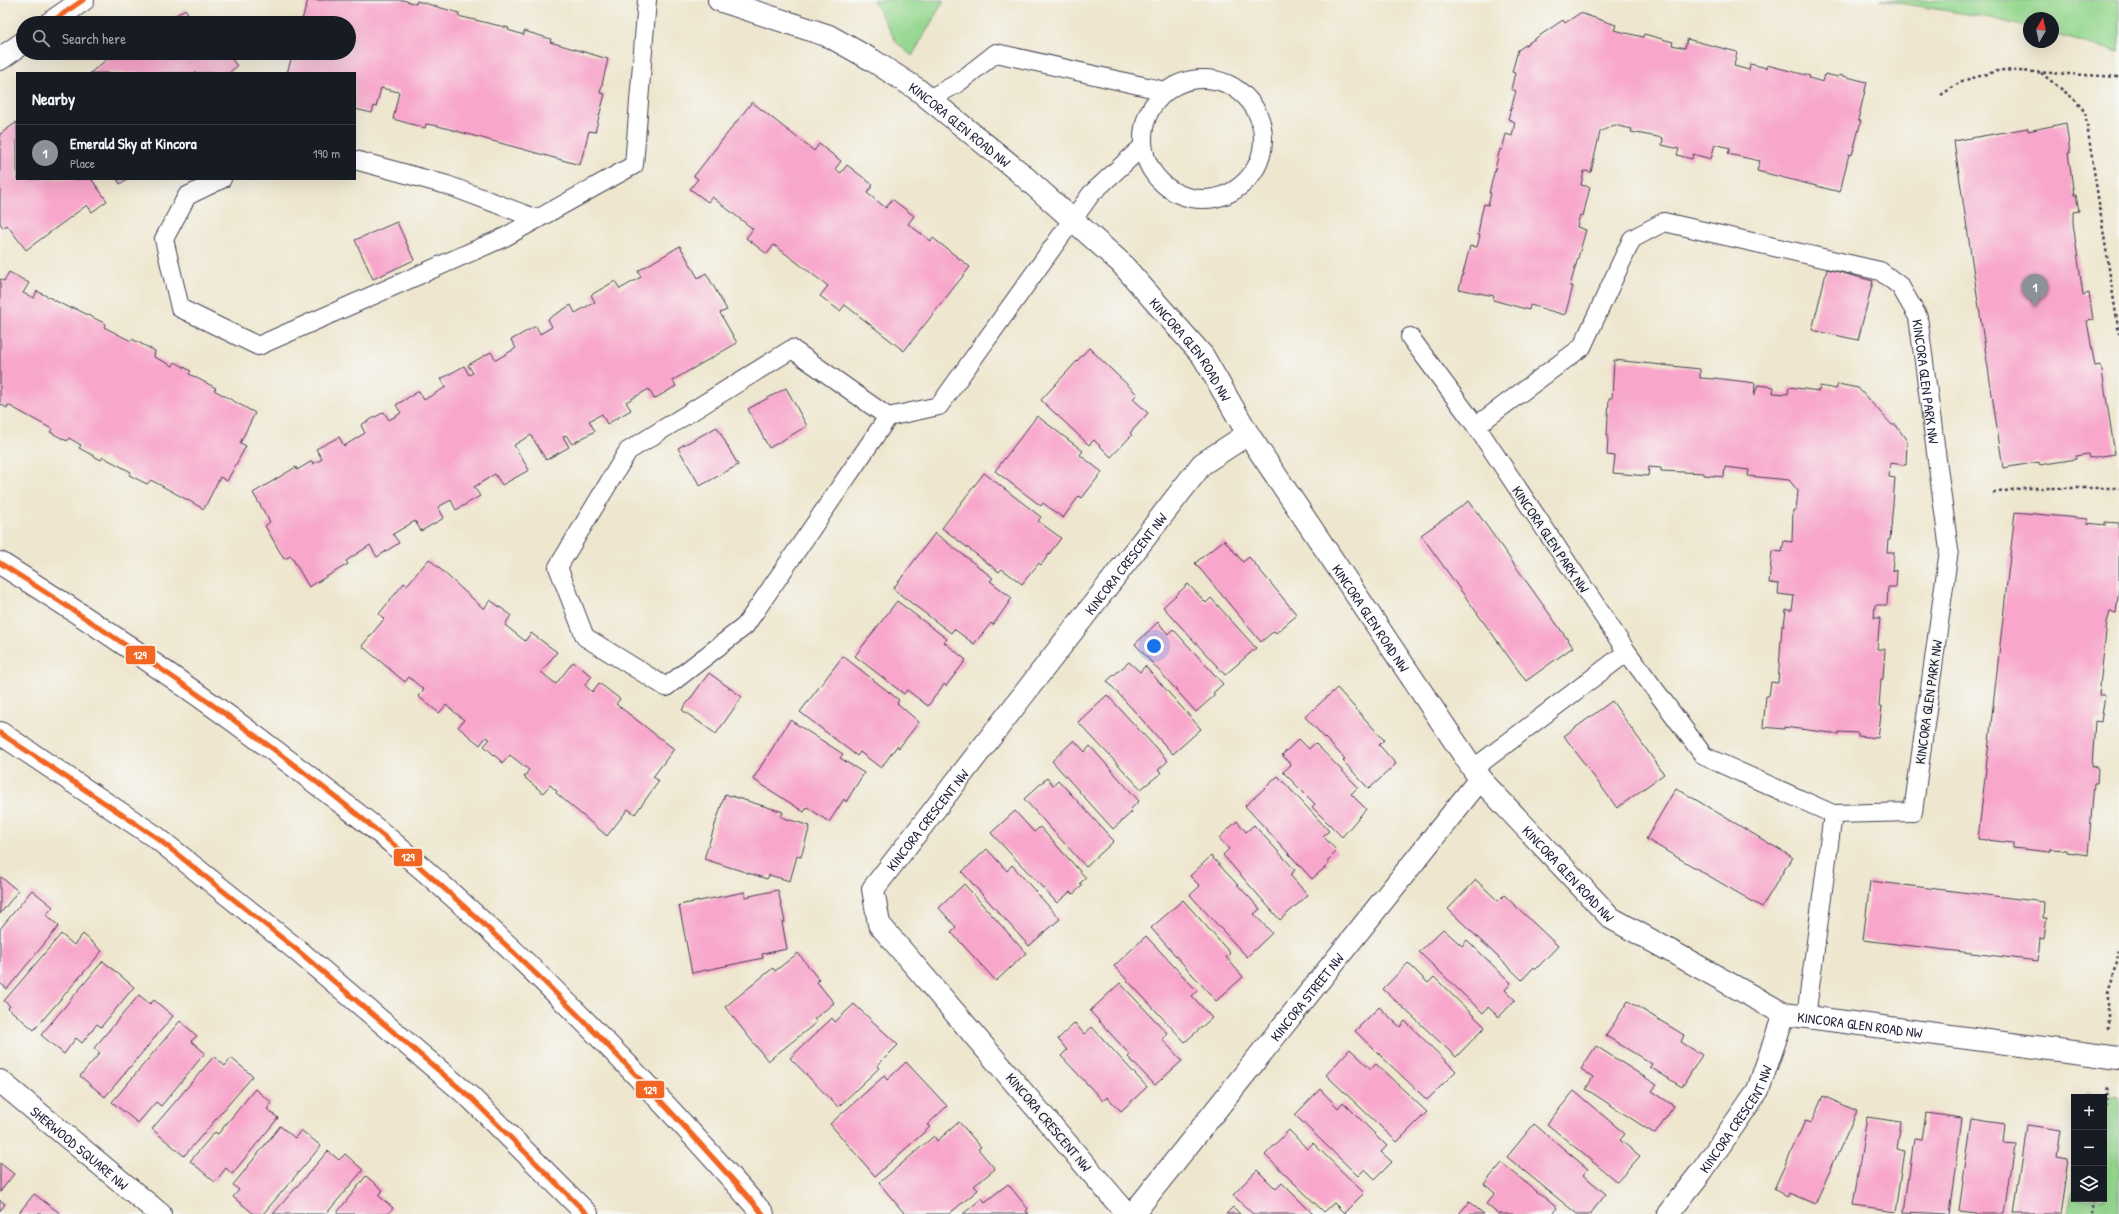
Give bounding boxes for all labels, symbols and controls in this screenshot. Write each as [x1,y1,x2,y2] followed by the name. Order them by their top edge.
[2023,12,2059,48] north arrow
[16,16,356,60] search box
[30,27,52,49] icon: search
[62,28,126,49] text: Search here
[906,77,1015,171] street label: KINCORA GLEN ROAD NW
[32,87,75,110] text: Nearby
[70,133,197,154] text: Emerald Sky at Kincora
[43,144,47,162] text: 1
[313,144,340,162] text: 190 m
[70,154,95,172] text: Place
[2022,274,2048,307] pin: 1
[1146,293,1237,405] street label: KINCORA GLEN ROAD NW
[1909,318,1944,445] street label: KINCORA GLEN PARK NW
[1508,482,1594,597] street label: KINCORA GLEN PARK NW
[1080,508,1171,618] street label: KINCORA CRESCENT NW
[1328,560,1415,675] street label: KINCORA GLEN ROAD NW
[1144,636,1164,656] your location
[1910,638,1946,765] street label: KINCORA GLEN PARK NW
[125,645,156,665] line badge: 129
[133,648,147,662] text: 129
[881,764,972,874] street label: KINCORA CRESCENT NW
[1519,821,1619,926] street label: KINCORA GLEN ROAD NW
[393,848,423,867] line badge: 129
[401,850,415,864] text: 129
[1265,948,1348,1045] street label: KINCORA STREET NW
[1796,1006,1924,1042] street label: KINCORA GLEN ROAD NW
[1694,1062,1775,1176] street label: KINCORA CRESCENT NW
[1002,1069,1096,1176] street label: KINCORA CRESCENT NW
[635,1080,665,1099] line badge: 129
[643,1083,657,1097] text: 129
[2071,1094,2107,1202] map controls
[2071,1094,2107,1130] button: +
[27,1101,133,1194] street label: SHERWOOD SQUARE NW
[2071,1130,2107,1166] button: −
[2071,1166,2107,1202] button: layers

